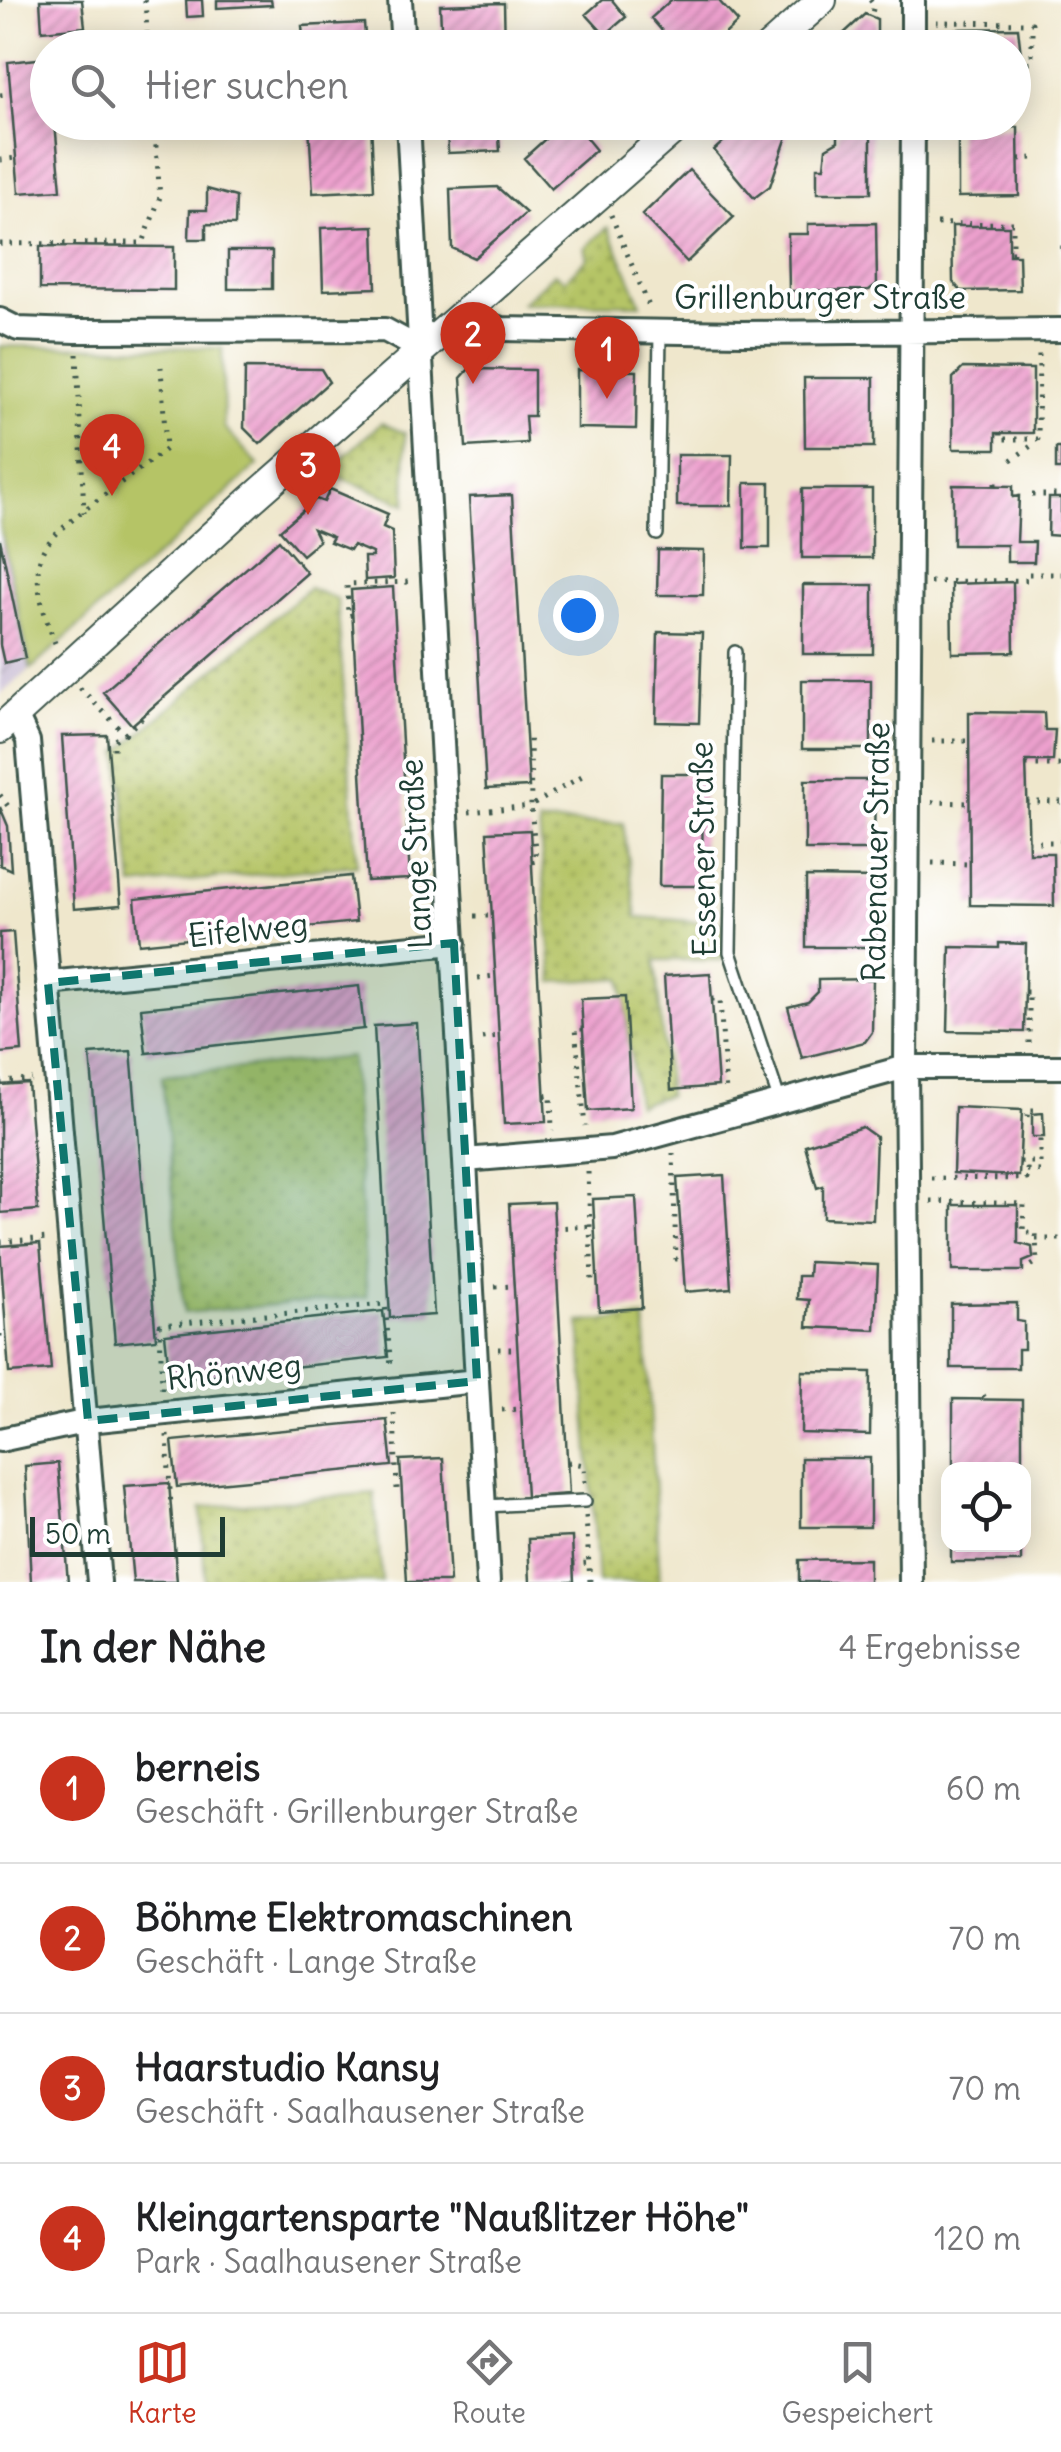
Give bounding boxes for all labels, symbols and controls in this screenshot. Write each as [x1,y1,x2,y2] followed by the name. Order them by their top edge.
[30,30,1031,140] search box
[65,58,120,113] icon: search
[145,62,349,109] text: Hier suchen
[674,277,966,318] street label: Grillenburger Straße
[440,302,506,384] pin: 2
[574,316,640,399] pin: 1
[80,414,144,496] pin: 4
[276,432,340,515] pin: 3
[553,590,604,641] your location
[853,722,898,982] street label: Rabenauer Straße
[680,741,725,957] street label: Essener Straße
[390,758,441,950] street label: Lange Straße
[186,903,310,956] street label: Eifelweg
[164,1344,303,1399] street label: Rhönweg
[941,1462,1031,1552] map controls
[941,1462,1031,1552] button: locate
[30,1512,225,1556] scale bar
[45,1516,111,1552] text: 50 m
[40,1621,266,1673] text: In der Nähe
[839,1627,1021,1668] text: 4 Ergebnisse
[135,1744,260,1791] text: berneis
[66,1768,79,1809] text: 1
[946,1768,1021,1809] text: 60 m
[135,1791,578,1832] text: Geschäft · Grillenburger Straße
[135,1894,573,1941] text: Böhme Elektromaschinen
[64,1918,81,1959] text: 2
[949,1918,1021,1959] text: 70 m
[135,1941,477,1982] text: Geschäft · Lange Straße
[135,2044,440,2091] text: Haarstudio Kansy
[63,2068,82,2109] text: 3
[949,2068,1021,2109] text: 70 m
[135,2091,585,2132] text: Geschäft · Saalhausener Straße
[135,2194,749,2241] text: Kleingartensparte "Naußlitzer Höhe"
[63,2218,82,2259] text: 4
[934,2218,1021,2259] text: 120 m
[135,2241,522,2282] text: Park · Saalhausener Straße
[128,2335,197,2431] tab: Karte
[452,2335,526,2431] tab: Route
[781,2335,933,2431] tab: Gespeichert

